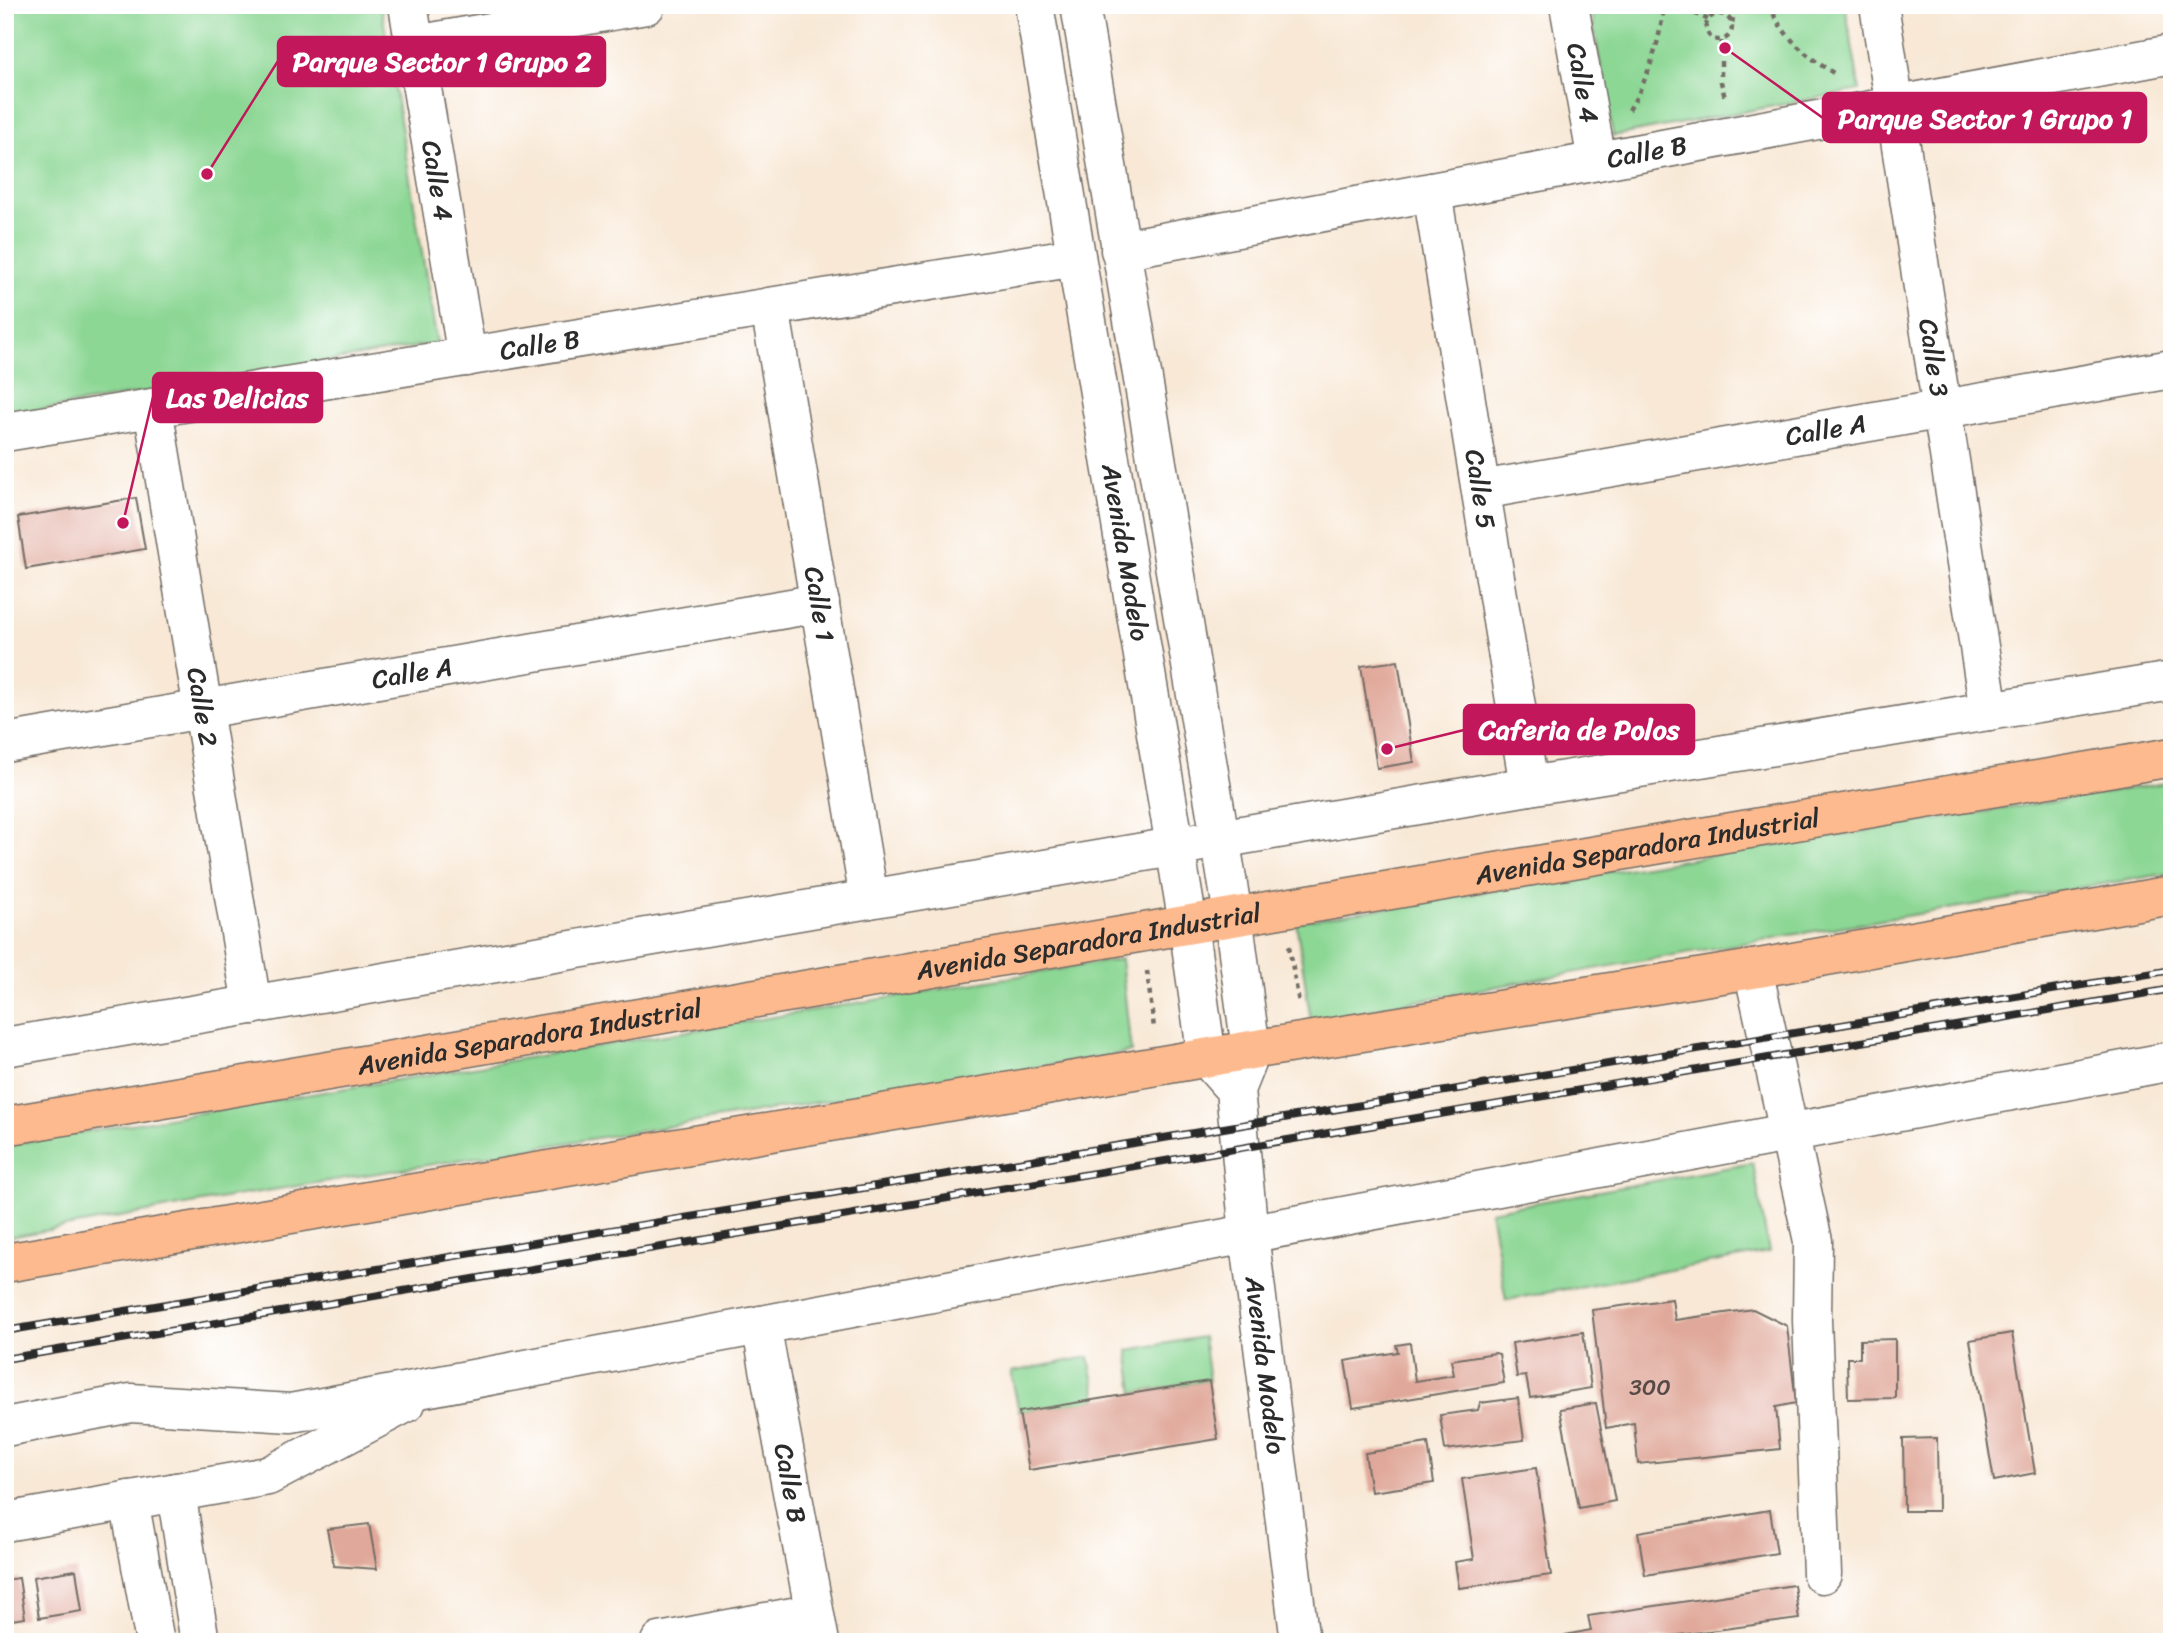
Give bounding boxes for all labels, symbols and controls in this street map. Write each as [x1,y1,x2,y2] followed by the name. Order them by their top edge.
[278,37,605,86] callout: Parque Sector 1 Grupo 2
[293,37,591,86] text: Parque Sector 1 Grupo 2
[1553,39,1613,126] street label: Calle 4
[1823,93,2146,142] callout: Parque Sector 1 Grupo 1
[1838,94,2132,143] text: Parque Sector 1 Grupo 1
[1603,122,1691,182] street label: Calle B
[408,137,467,224] street label: Calle 4
[496,315,584,374] street label: Calle B
[1905,315,1963,400] street label: Calle 3
[153,373,322,422] callout: Las Delicias
[166,373,309,422] text: Las Delicias
[1782,400,1870,459] street label: Calle A
[1451,446,1510,532] street label: Calle 5
[1088,459,1163,645] street label: Avenida Modelo
[791,563,849,645] street label: Calle 1
[368,644,456,703] street label: Calle A
[173,664,232,750] street label: Calle 2
[1464,705,1694,754] callout: Caferia de Polos
[1477,705,1681,754] text: Caferia de Polos
[1471,794,1824,898] street label: Avenida Separadora Industrial
[912,889,1265,994] street label: Avenida Separadora Industrial
[353,985,706,1089] street label: Avenida Separadora Industrial
[1231,1273,1299,1457] street label: Avenida Modelo
[1629,1367,1671,1408] house number: 300
[760,1439,820,1527] street label: Calle B

